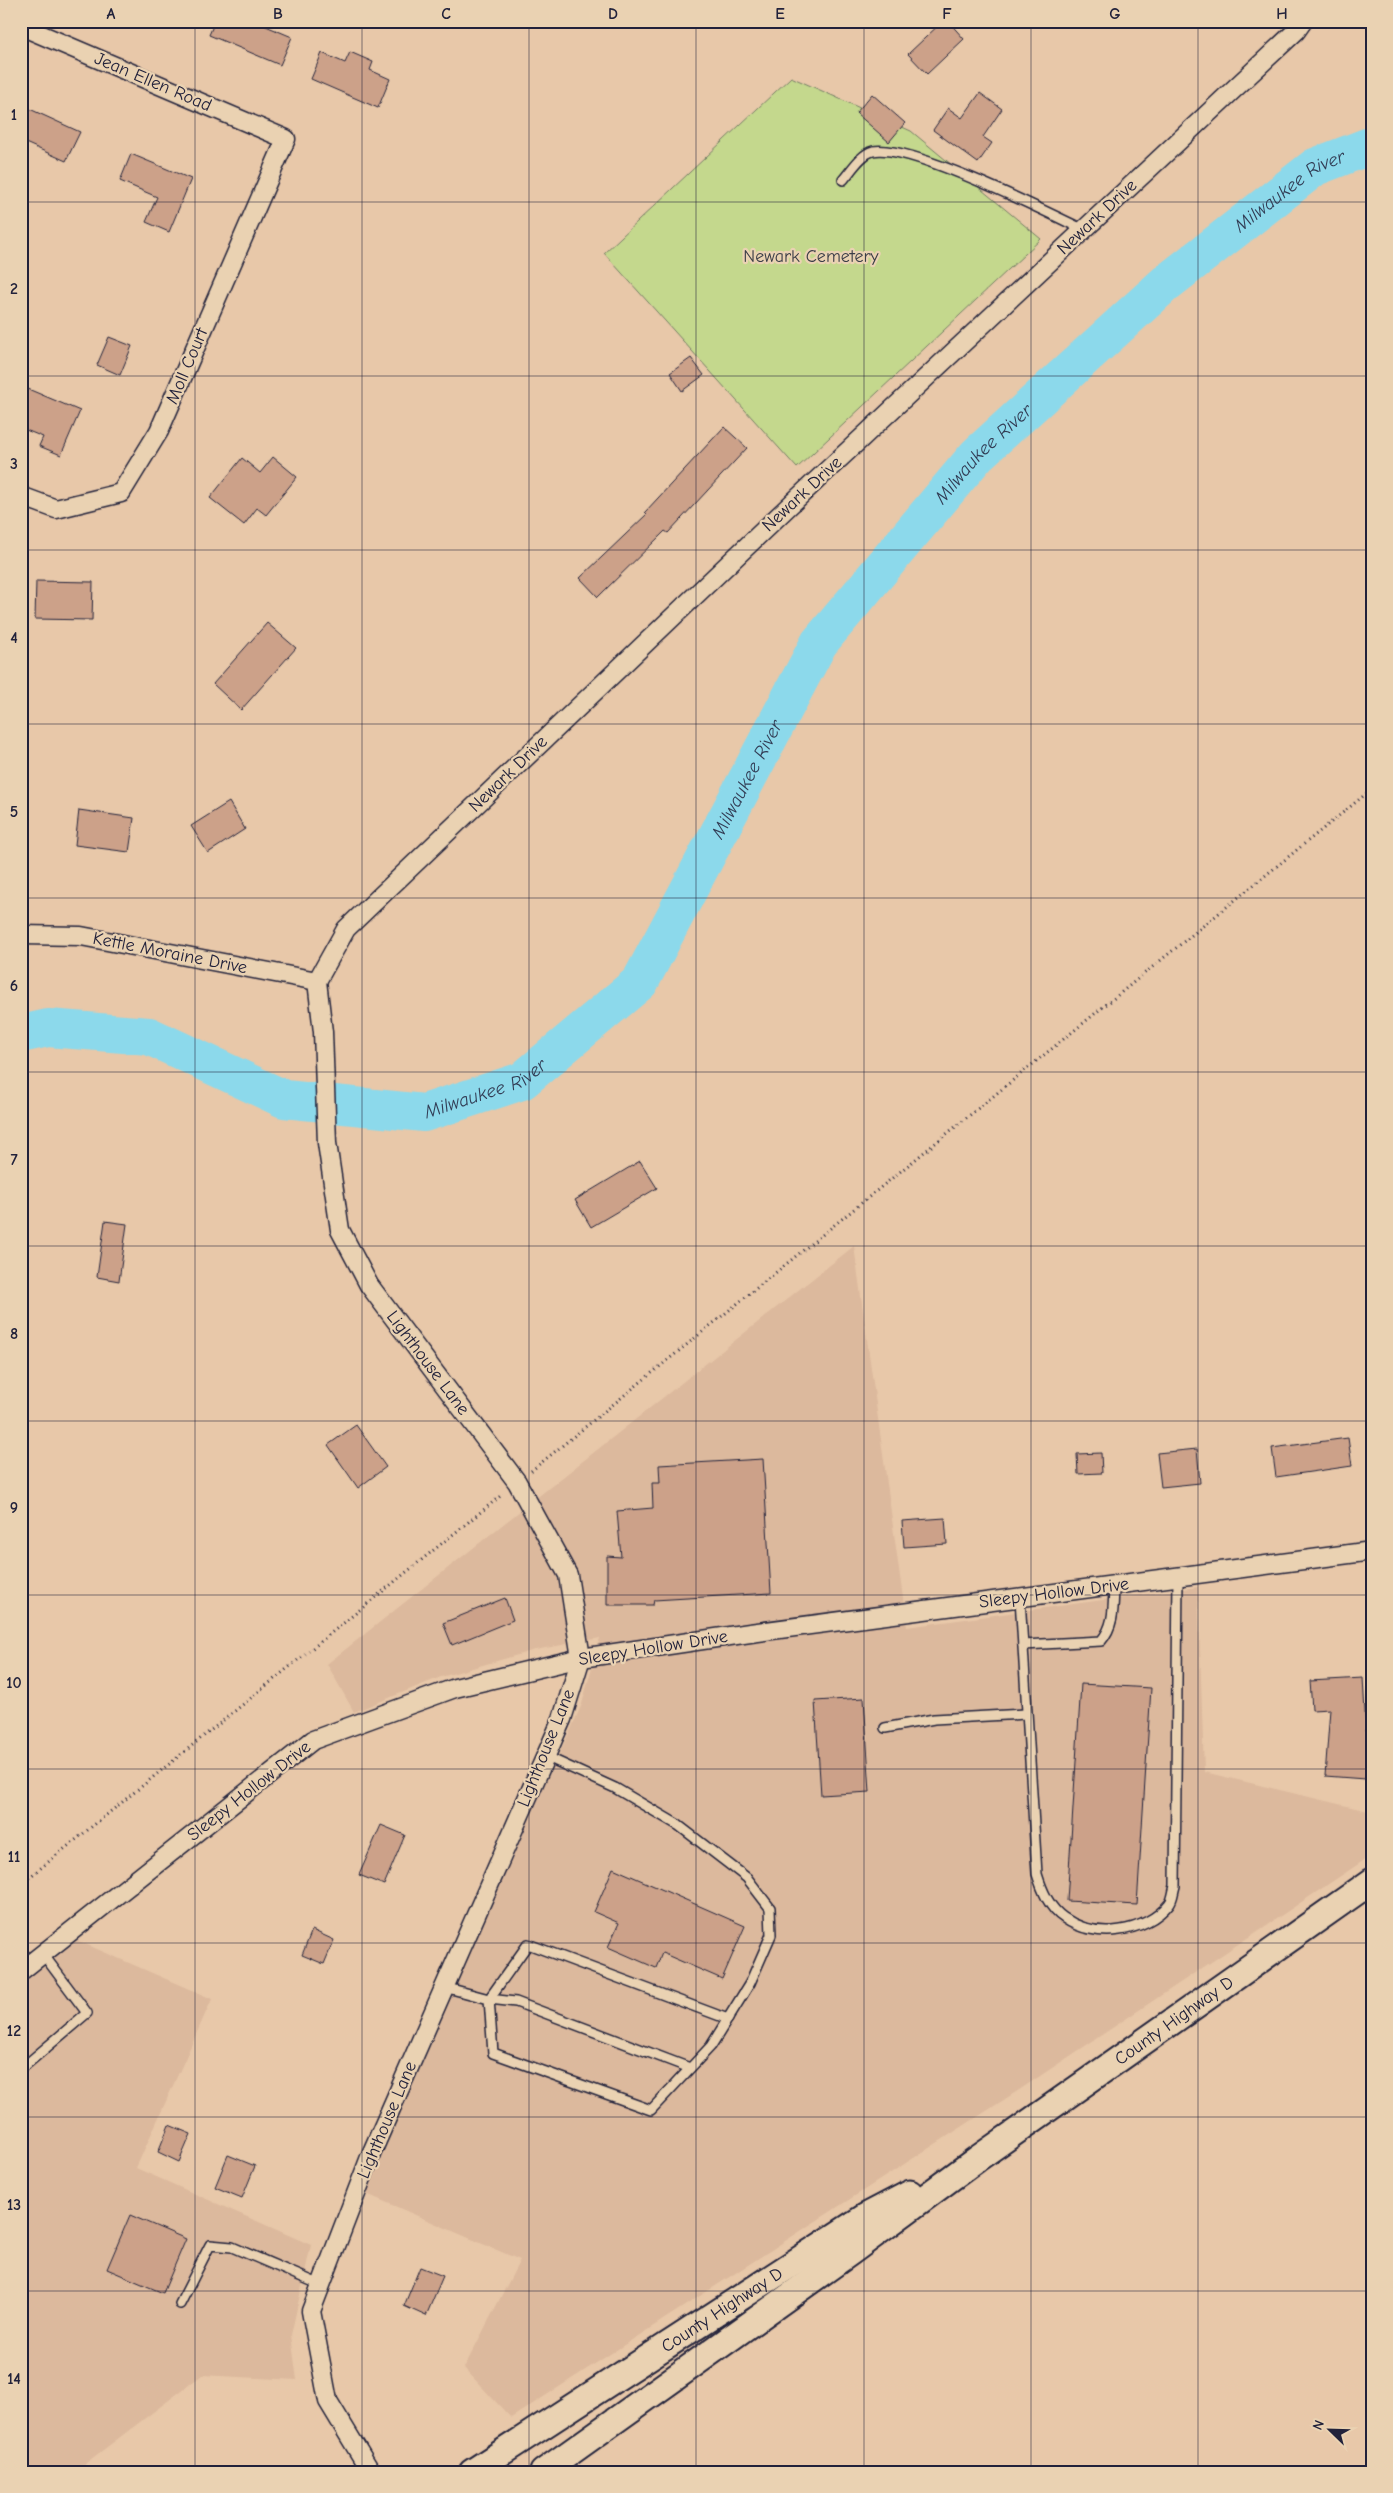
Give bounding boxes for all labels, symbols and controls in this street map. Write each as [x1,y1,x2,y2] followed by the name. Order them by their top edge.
[107,5,116,23] text: A
[273,5,283,23] text: B
[441,5,451,23] text: C
[608,5,618,23] text: D
[775,5,785,23] text: E
[942,5,952,23] text: F
[1109,5,1121,23] text: G
[1276,5,1288,23] text: H
[91,48,215,116] street label: Jean Ellen Road
[11,106,17,124] text: 1
[1229,145,1350,237] water label: Milwaukee River
[1053,175,1141,259] street label: Newark Drive
[743,246,880,267] park label: Newark Cemetery
[10,280,18,298] text: 2
[162,324,213,407] street label: Moll Court
[929,398,1038,509] water label: Milwaukee River
[758,452,846,536] street label: Newark Drive
[10,455,18,473] text: 3
[10,629,18,647] text: 4
[706,715,788,843] water label: Milwaukee River
[464,731,552,817] street label: Newark Drive
[10,803,18,821] text: 5
[91,928,249,978] street label: Kettle Moraine Drive
[10,977,18,995] text: 6
[421,1053,552,1123] water label: Milwaukee River
[10,1151,18,1169] text: 7
[382,1307,474,1419] street label: Lighthouse Lane
[10,1325,18,1343] text: 8
[10,1499,18,1517] text: 9
[978,1573,1130,1613] street label: Sleepy Hollow Drive
[577,1626,729,1670] street label: Sleepy Hollow Drive
[6,1674,22,1692] text: 10
[513,1686,579,1810] street label: Lighthouse Lane
[183,1736,315,1846] street label: Sleepy Hollow Drive
[8,1848,20,1866] text: 11
[1111,1971,1237,2069] street label: County Highway D
[7,2022,21,2040] text: 12
[353,2058,421,2182] street label: Lighthouse Lane
[7,2196,21,2214] text: 13
[657,2263,786,2357] street label: County Highway D
[7,2370,21,2388] text: 14
[1306,2406,1356,2456] north arrow
[1309,2418,1328,2433] text: N

